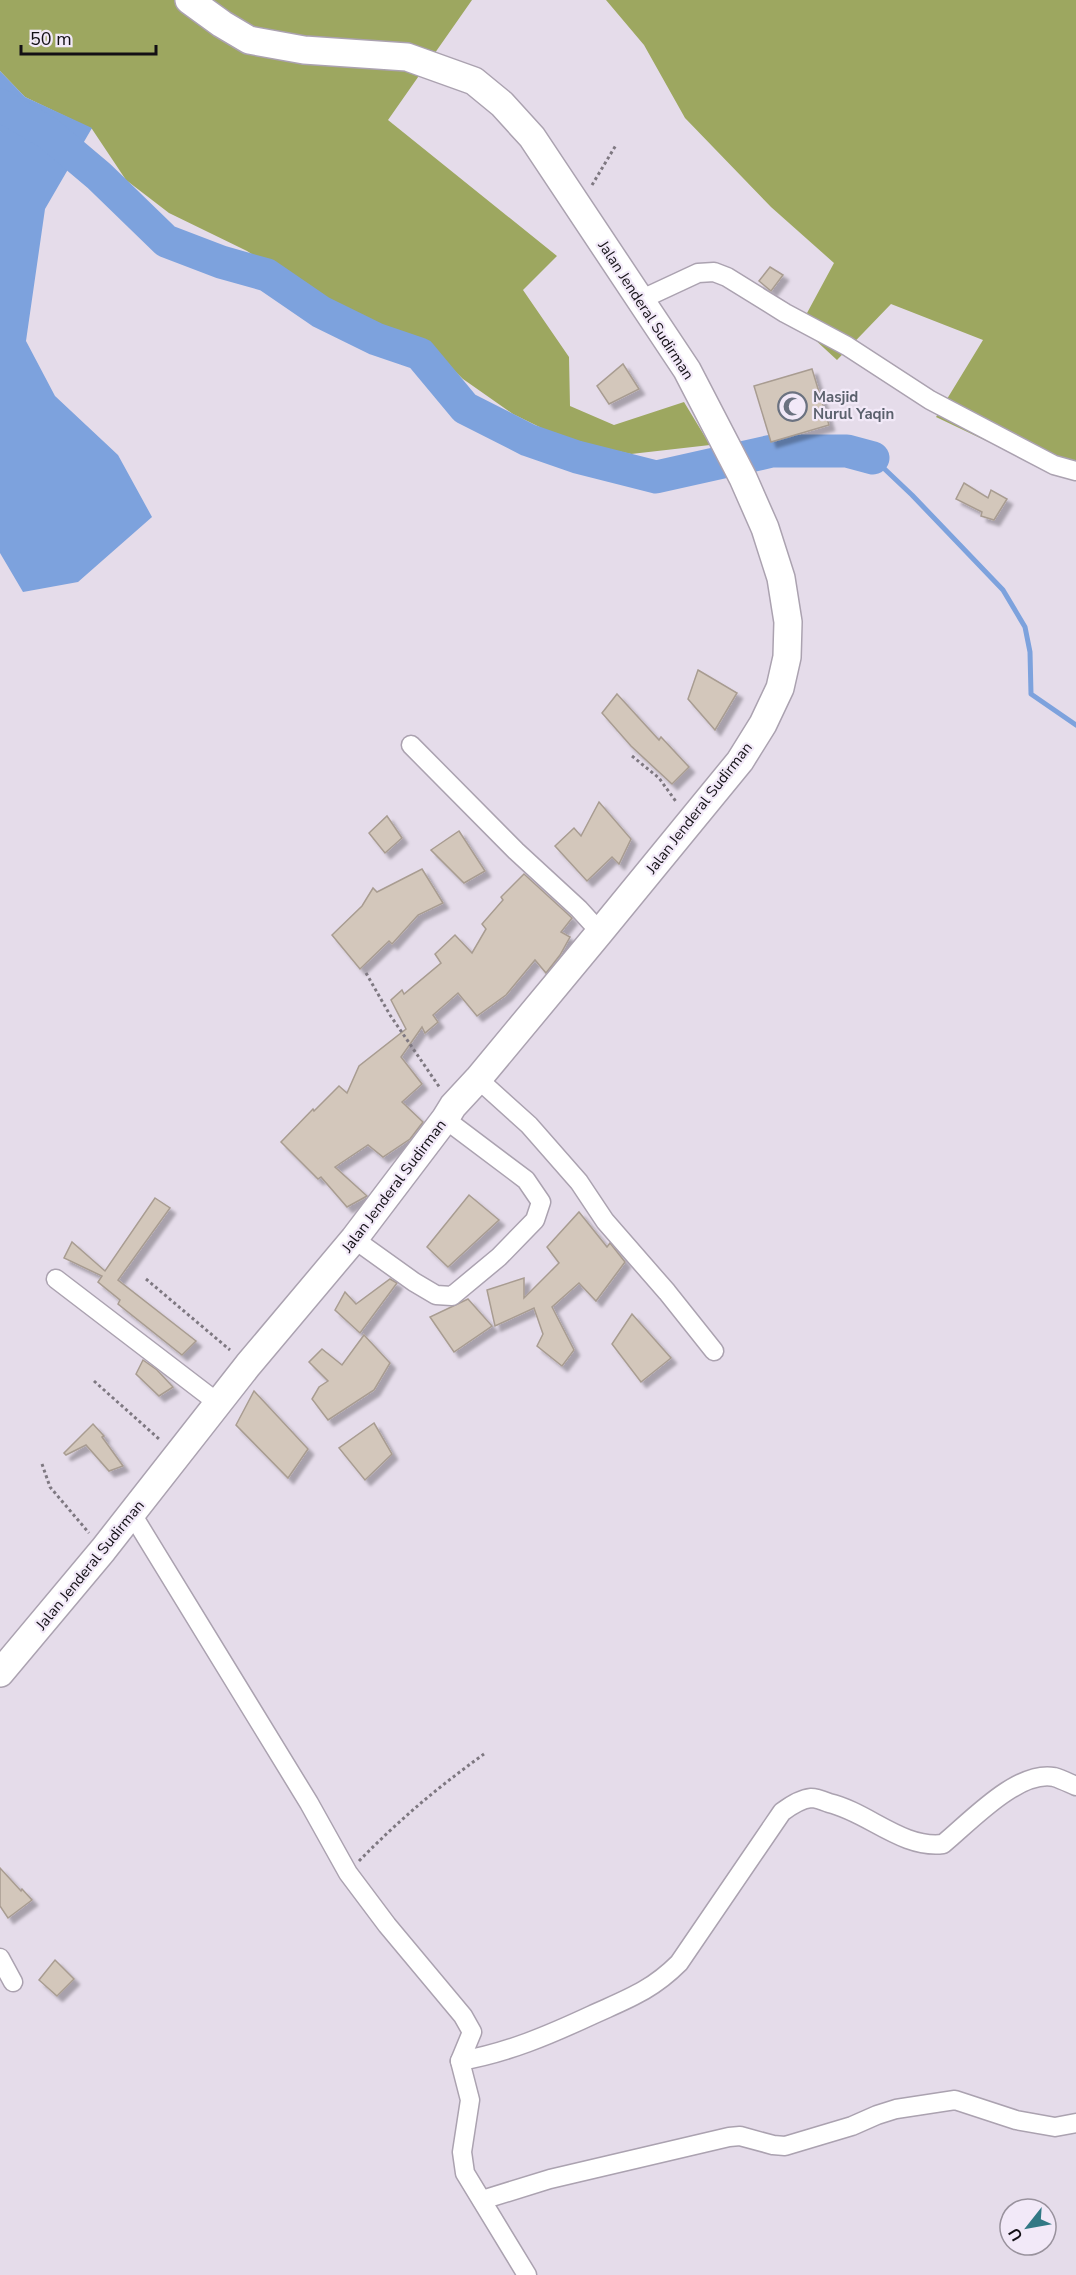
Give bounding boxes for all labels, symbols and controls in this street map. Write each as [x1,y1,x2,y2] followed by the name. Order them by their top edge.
[21,18,156,56] scale bar
[30,27,72,51] text: 50 m
[593,236,698,383] street label: Jalan Jenderal Sudirman
[813,387,894,424] place label: Masjid Nurul Yaqin
[776,390,808,422] mosque icon: Masjid Nurul Yaqin
[641,738,757,879] street label: Jalan Jenderal Sudirman
[337,1115,451,1257] street label: Jalan Jenderal Sudirman
[31,1496,149,1635] street label: Jalan Jenderal Sudirman
[998,2197,1058,2257] north arrow
[1004,2223,1028,2245] text: U

